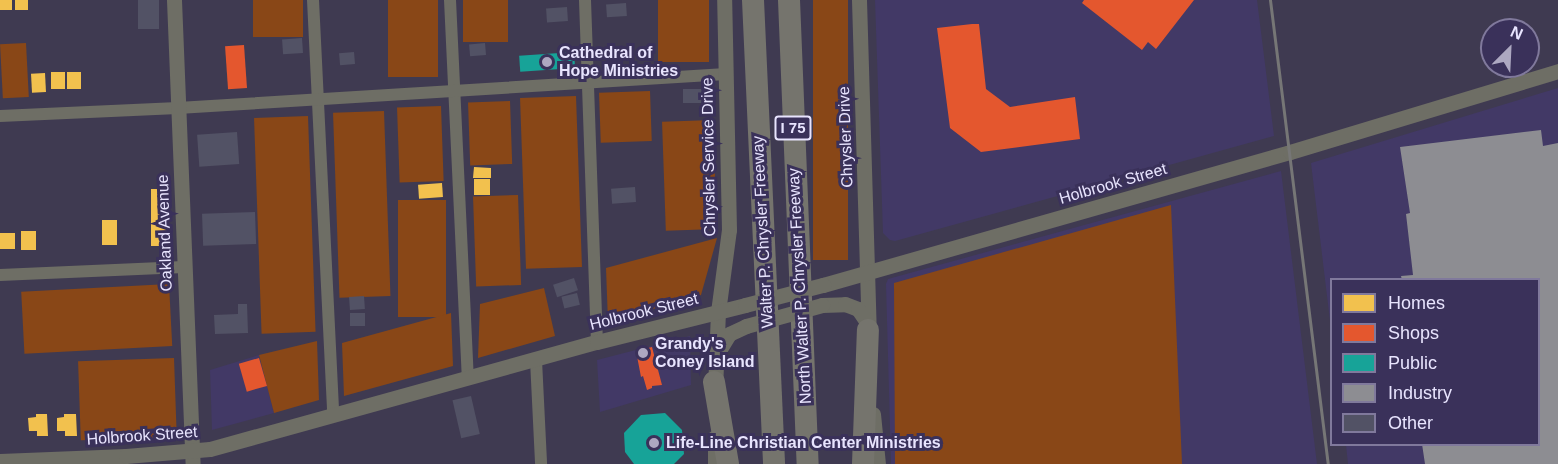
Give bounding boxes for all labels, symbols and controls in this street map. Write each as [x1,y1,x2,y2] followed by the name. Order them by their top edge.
[1480,18,1540,78] north arrow
[1508,23,1525,43] text: N
[559,43,678,81] place label: Cathedral of Hope Ministries
[540,55,554,69] marker: Cathedral of Hope Ministries
[698,77,720,237] street label: Chrysler Service Drive
[835,86,857,188] street label: Chrysler Drive
[774,116,812,140] road number: I 75
[748,135,778,329] street label: Walter P. Chrysler Freeway
[1057,159,1169,209] street label: Holbrook Street
[784,167,816,405] street label: North Walter P. Chrysler Freeway
[153,174,177,292] street label: Oakland Avenue
[1330,278,1540,446] legend
[588,289,700,335] street label: Holbrook Street
[1388,293,1445,313] text: Homes
[1388,323,1439,343] text: Shops
[655,334,755,372] place label: Grandy's Coney Island
[636,346,650,360] marker: Grandy's Coney Island
[1388,353,1437,373] text: Public
[1388,383,1452,403] text: Industry
[1388,413,1433,433] text: Other
[86,423,198,449] street label: Holbrook Street
[666,433,941,453] place label: Life-Line Christian Center Ministries
[647,436,661,450] marker: Life-Line Christian Center Ministries

